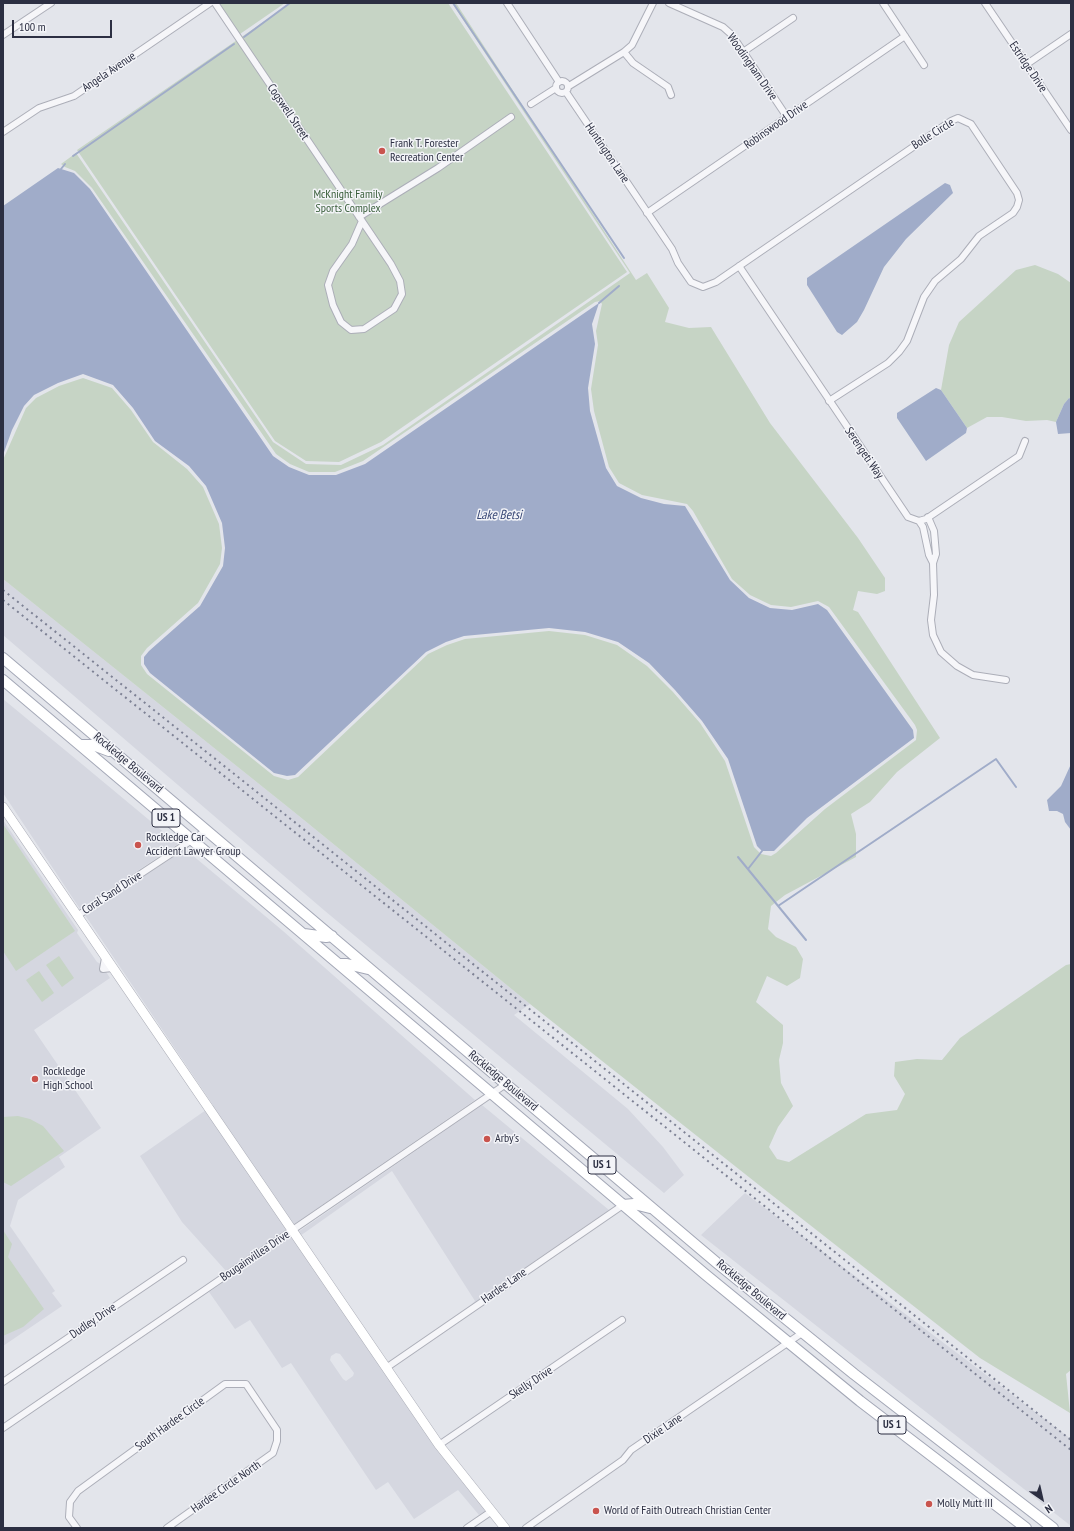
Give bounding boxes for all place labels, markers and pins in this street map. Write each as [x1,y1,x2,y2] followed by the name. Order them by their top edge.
[390,137,463,165] place label: Frank T. Forester Recreation Center
[377,146,387,156] marker: Frank T. Forester Recreation Center
[146,831,241,859] place label: Rockledge Car Accident Lawyer Group
[133,840,143,850] marker: Rockledge Car Accident Lawyer Group
[43,1065,93,1093] place label: Rockledge High School
[30,1074,40,1084] marker: Rockledge High School
[495,1132,519,1146] place label: Arby's
[482,1134,492,1144] marker: Arby's
[937,1497,993,1511] place label: Molly Mutt III
[924,1499,934,1509] marker: Molly Mutt III
[604,1504,771,1518] place label: World of Faith Outreach Christian Center
[591,1506,601,1516] marker: World of Faith Outreach Christian Center

